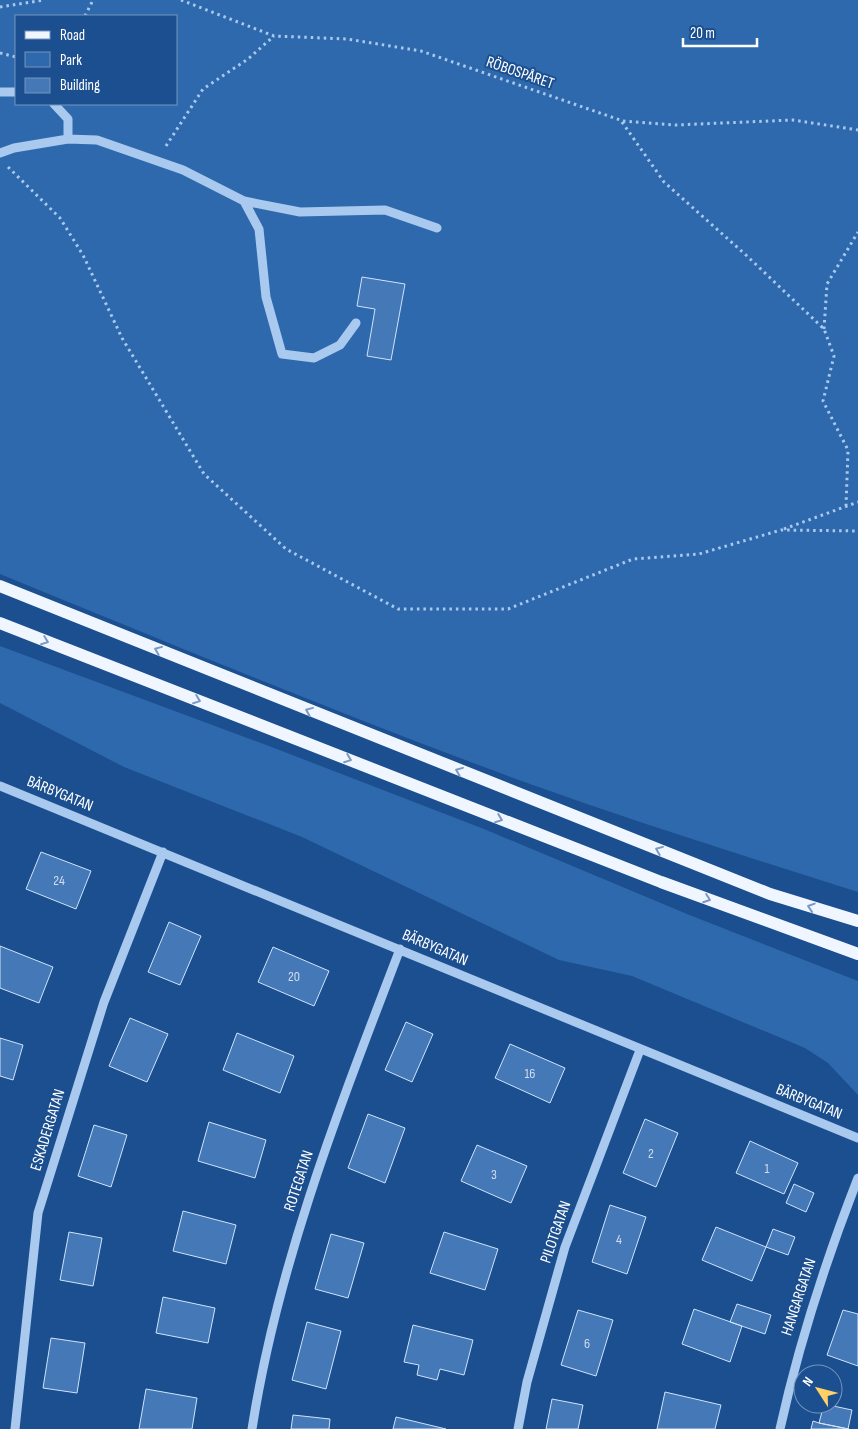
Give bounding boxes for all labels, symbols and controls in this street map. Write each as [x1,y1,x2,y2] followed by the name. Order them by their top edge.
[15,15,178,105] legend
[683,15,757,47] scale bar
[690,24,715,43] text: 20 m
[60,26,85,45] text: Road
[60,51,82,70] text: Park
[484,53,557,94] street label: RÖBOSPÅRET
[60,76,100,95] text: Building
[41,635,49,645] one-way arrow
[155,646,163,656] one-way arrow
[192,694,201,704] one-way arrow
[305,706,314,717] one-way arrow
[343,753,352,764] one-way arrow
[456,767,464,777] one-way arrow
[24,772,96,816] street label: BÄRBYGATAN
[495,813,503,823] one-way arrow
[655,846,664,856] one-way arrow
[53,872,65,889] house number: 24
[702,893,710,903] one-way arrow
[808,903,816,913] one-way arrow
[399,926,471,970] street label: BÄRBYGATAN
[288,968,300,985] house number: 20
[524,1065,536,1082] house number: 16
[773,1080,845,1124] street label: BÄRBYGATAN
[27,1087,69,1173] street label: ESKADERGATAN
[648,1145,654,1162] house number: 2
[280,1148,318,1214] street label: ROTEGATAN
[765,1160,770,1177] house number: 1
[491,1166,497,1183] house number: 3
[537,1198,575,1266] street label: PILOTGATAN
[616,1231,622,1248] house number: 4
[778,1256,820,1338] street label: HANGARGATAN
[584,1335,590,1352] house number: 6
[793,1364,843,1414] north arrow
[799,1374,817,1390] text: N

